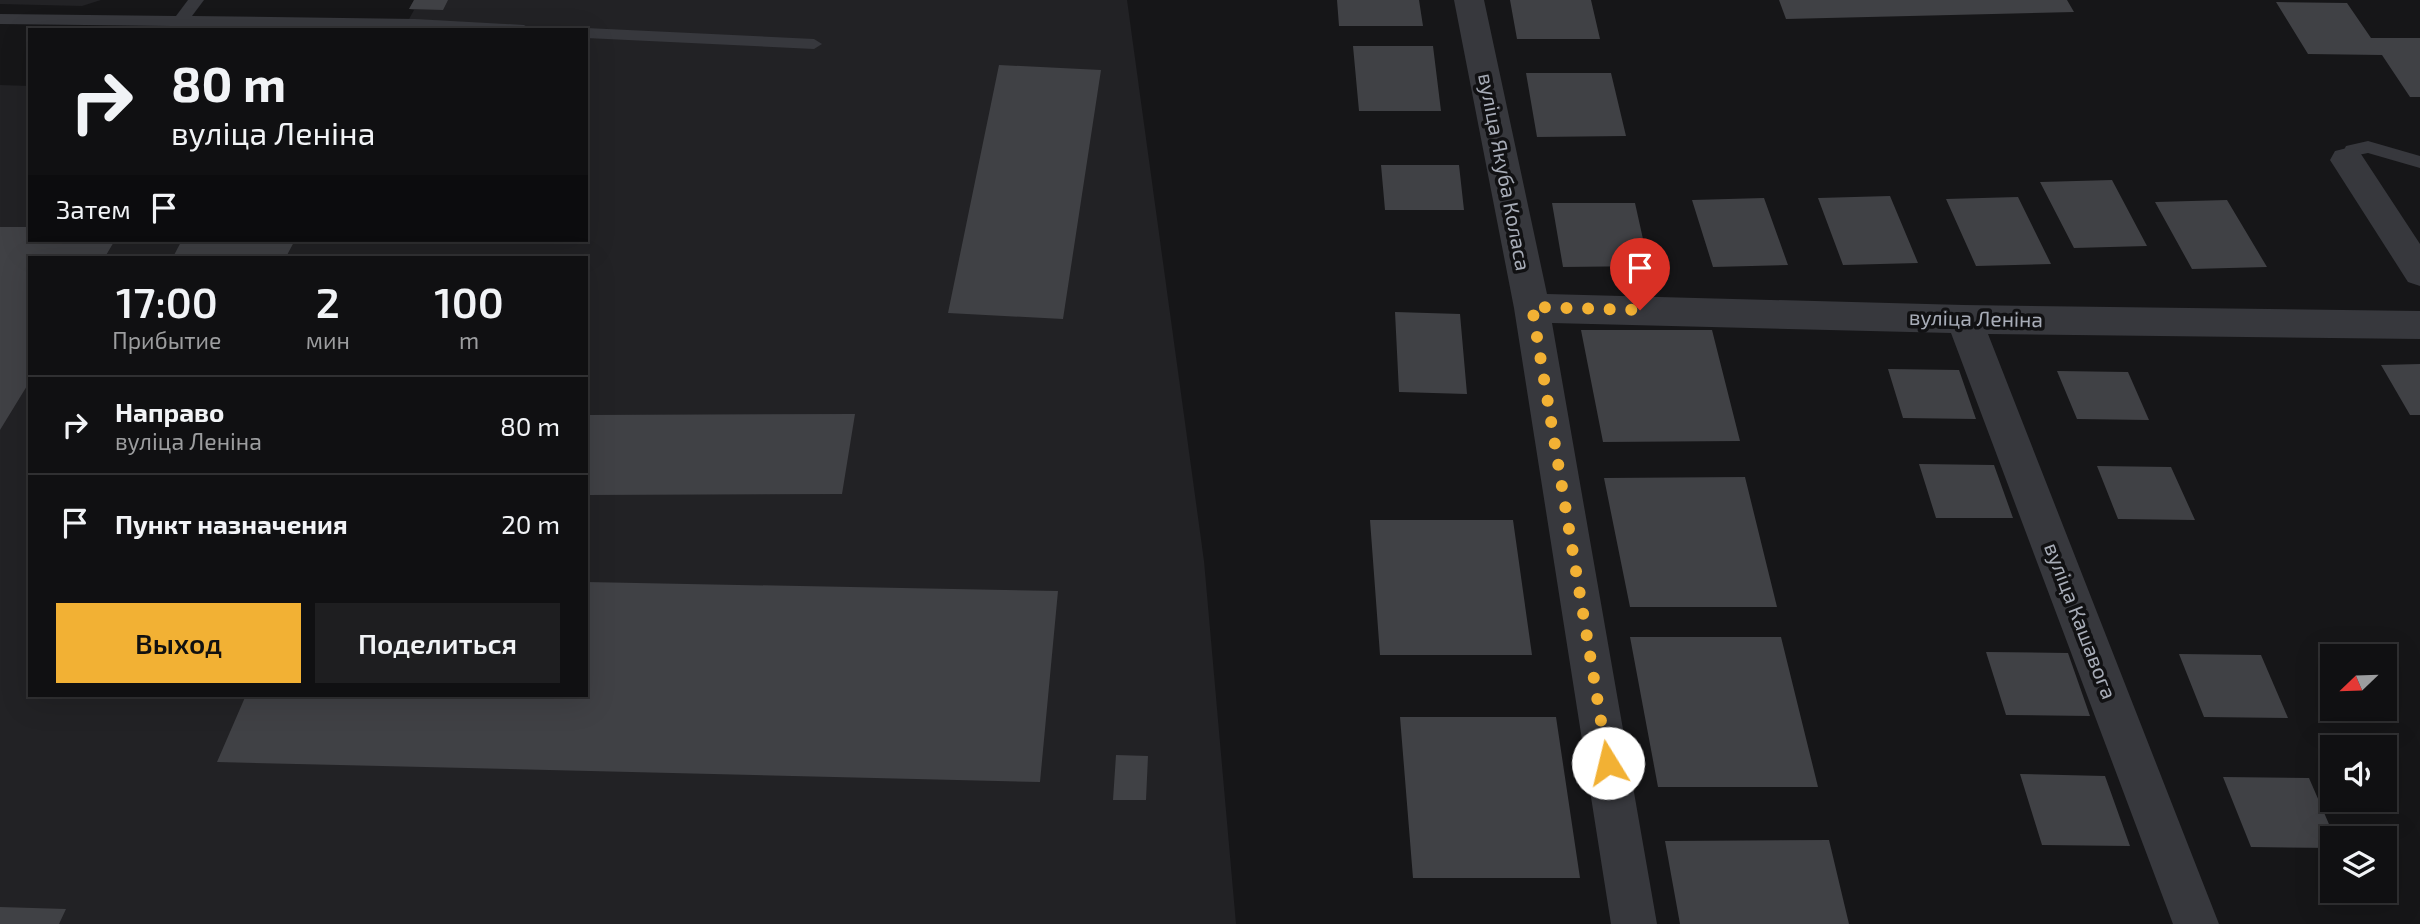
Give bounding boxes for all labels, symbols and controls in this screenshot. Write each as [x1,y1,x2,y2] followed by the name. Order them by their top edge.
[171,53,286,112] text: 80 m
[56,56,147,147] icon: right
[1473,71,1537,273] street label: вуліца Якуба Коласа
[171,113,375,151] text: вуліца Леніна
[145,189,183,227] icon: arrive
[56,193,131,224] text: Затем
[1610,238,1670,310] pin
[1621,249,1659,287] icon: arrive
[116,276,218,326] text: 17:00
[316,276,340,326] text: 2
[434,276,504,326] text: 100
[1909,304,2043,332] street label: вуліца Леніна
[112,326,222,354] text: Прибытие
[306,326,350,354] text: мин
[459,326,479,354] text: m
[115,396,224,427] text: Направо
[56,406,94,444] icon: right
[500,410,560,441] text: 80 m
[115,427,262,455] text: вуліца Леніна
[56,504,94,542] icon: arrive
[115,508,348,539] text: Пункт назначения
[501,508,560,539] text: 20 m
[2039,539,2123,703] street label: вуліца Кашавога
[56,603,301,683] button: Выход
[315,603,560,683] button: Поделиться
[2320,644,2398,721] north arrow
[2320,644,2397,903] map controls
[1571,726,1645,800] position arrow
[2320,735,2397,812] button: sound
[2320,826,2397,903] button: layers

